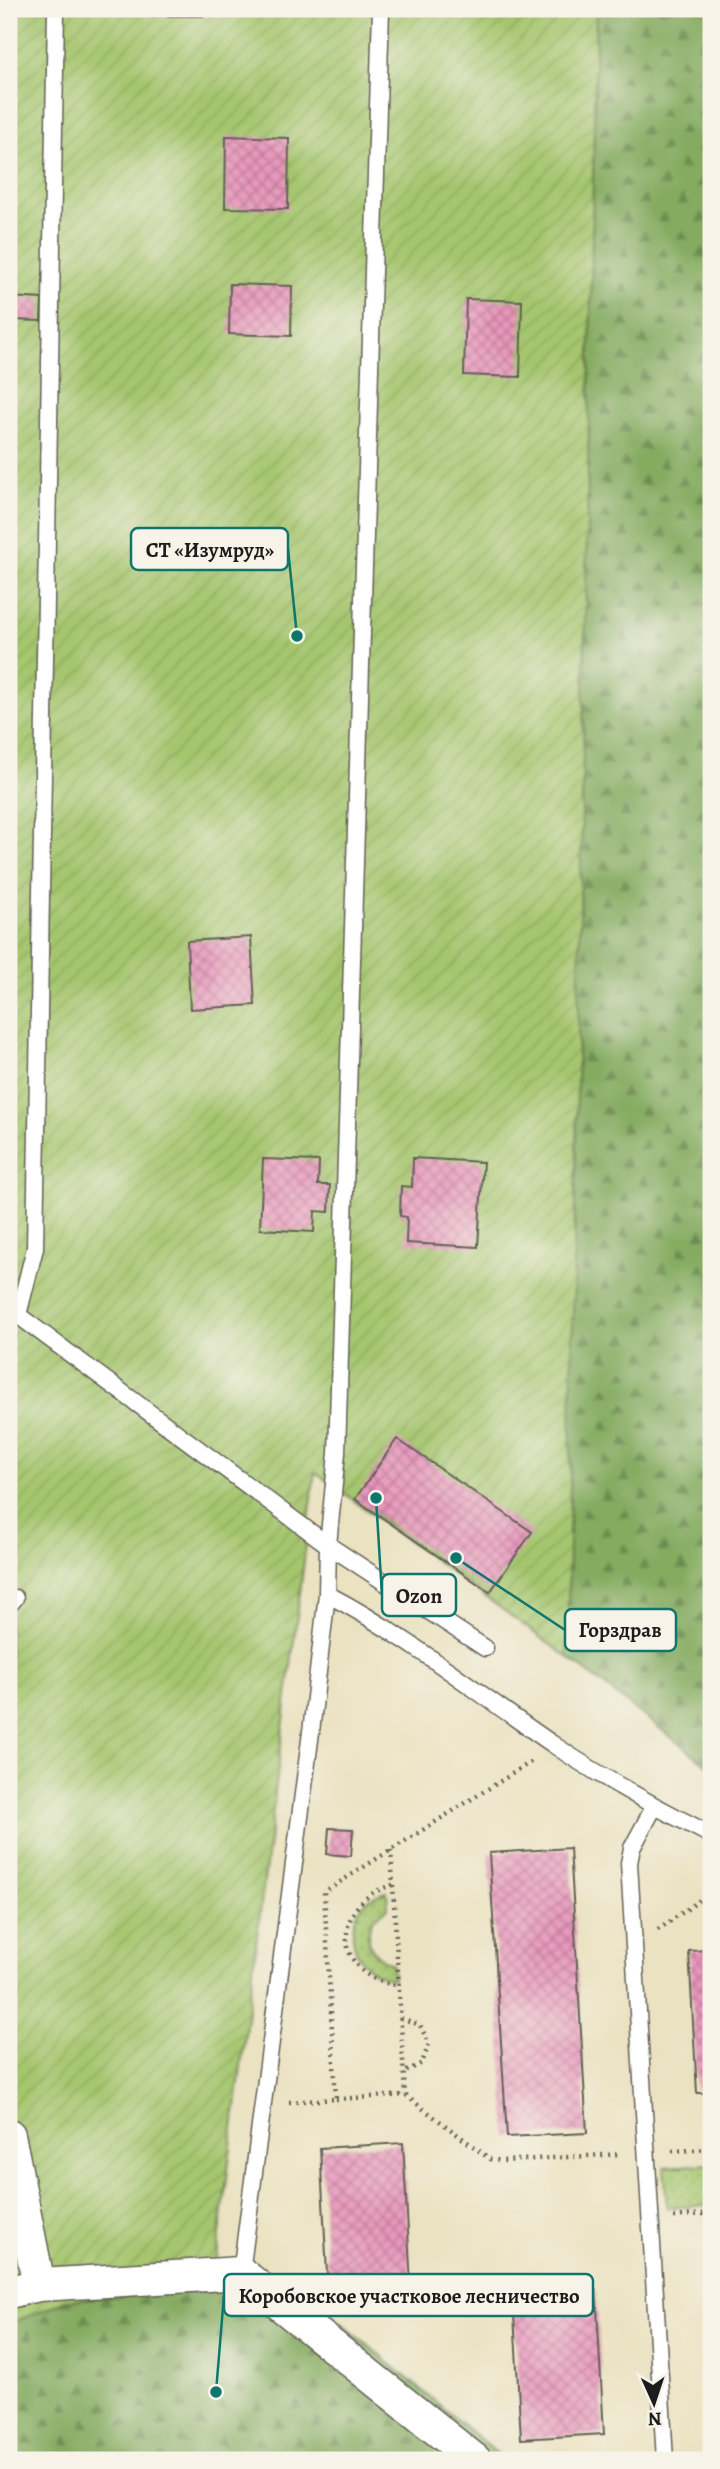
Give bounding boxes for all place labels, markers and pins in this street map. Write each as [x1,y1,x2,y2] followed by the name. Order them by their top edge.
[131,528,288,570] callout: СТ «Изумруд»
[382,1574,456,1616] callout: Ozon
[565,1609,676,1651] callout: Горздрав
[224,2274,593,2316] callout: Коробовское участковое лесничество

